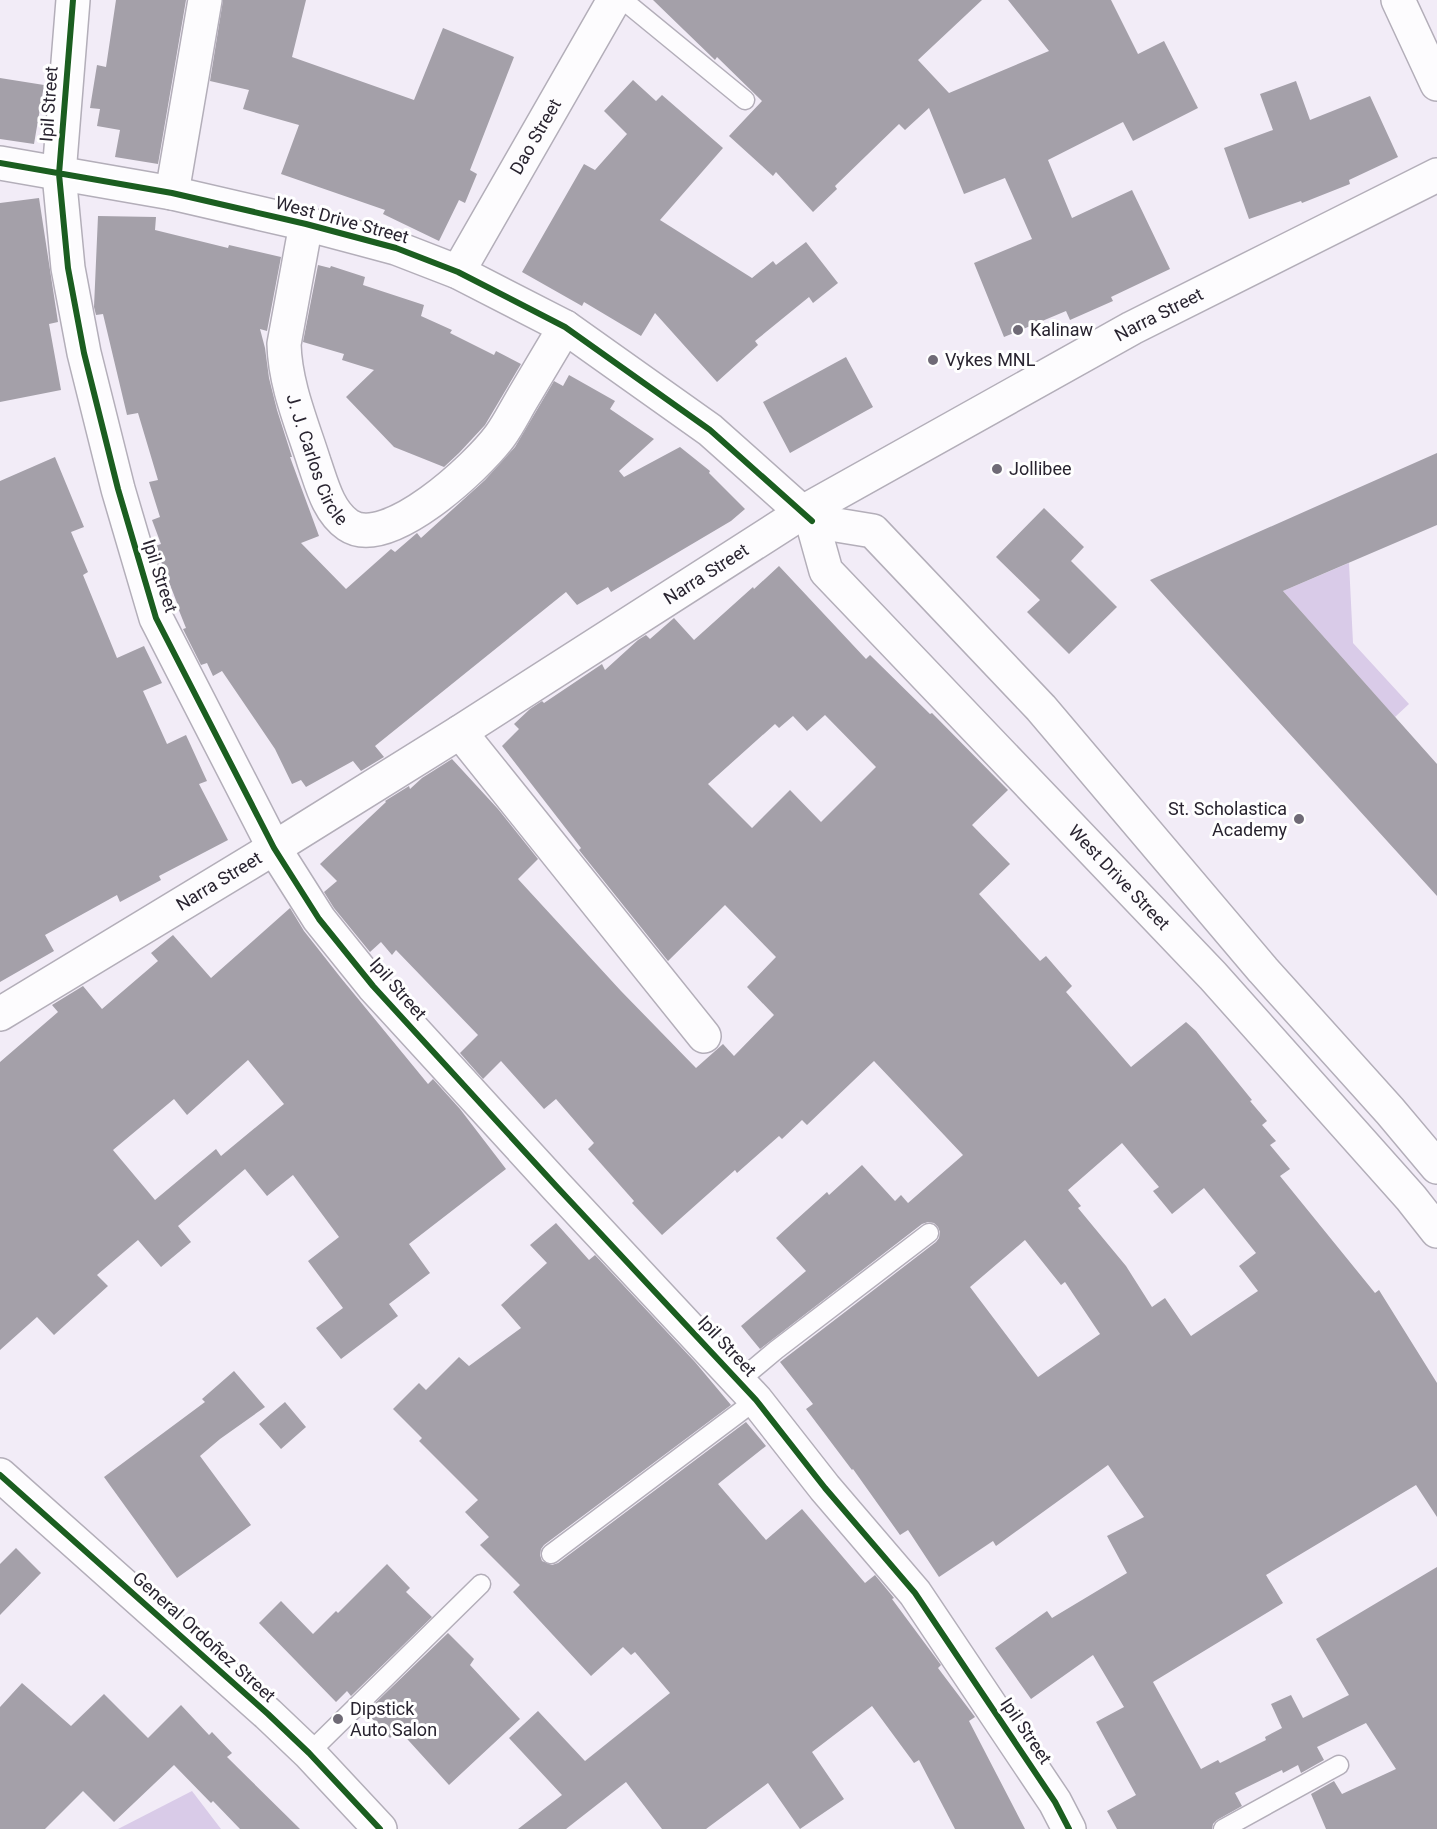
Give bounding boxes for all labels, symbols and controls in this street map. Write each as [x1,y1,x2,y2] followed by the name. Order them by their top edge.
[35,65,62,142] street label: Ipil Street
[505,95,565,178] street label: Dao Street
[273,192,411,247] street label: West Drive Street
[1111,283,1206,346] street label: Narra Street
[1030,319,1094,340] place label: Kalinaw
[1011,323,1025,337] marker: Kalinaw
[945,349,1036,370] place label: Vykes MNL
[926,353,940,367] marker: Vykes MNL
[282,391,352,530] street label: J. J. Carlos Circle
[1009,458,1072,479] place label: Jollibee
[990,462,1004,476] marker: Jollibee
[139,537,182,615] street label: Ipil Street
[660,539,752,609] street label: Narra Street
[1168,798,1287,840] place label: St. Scholastica Academy
[1292,812,1306,826] marker: St. Scholastica Academy
[1064,820,1174,934] street label: West Drive Street
[172,847,265,915] street label: Narra Street
[366,953,431,1024] street label: Ipil Street
[694,1311,761,1381] street label: Ipil Street
[129,1567,280,1706] street label: General Ordoñez Street
[997,1693,1056,1768] street label: Ipil Street
[350,1698,437,1740] place label: Dipstick Auto Salon
[331,1712,345,1726] marker: Dipstick Auto Salon

